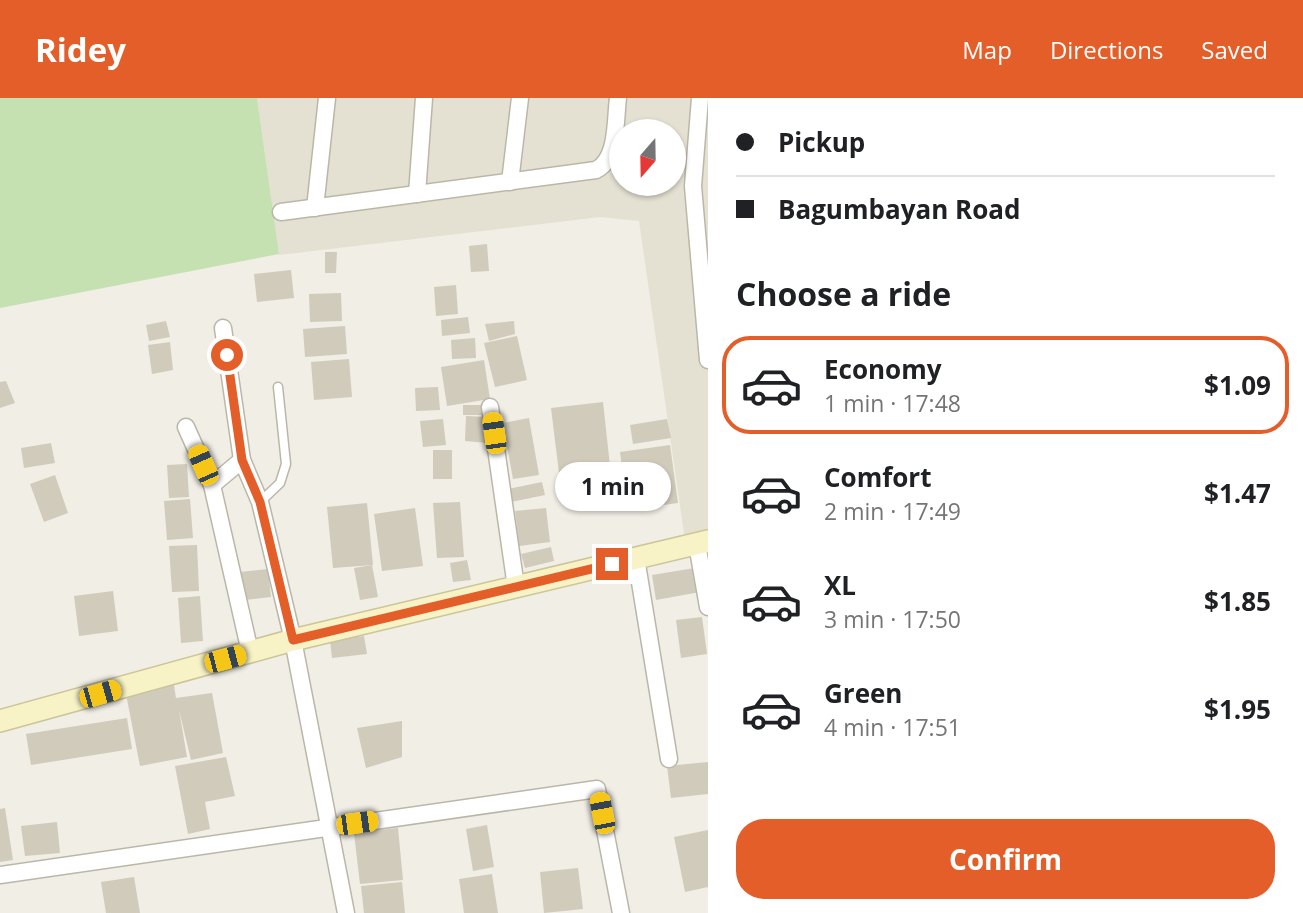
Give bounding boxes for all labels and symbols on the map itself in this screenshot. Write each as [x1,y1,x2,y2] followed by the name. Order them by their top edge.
[609,119,686,196] north arrow
[211,339,243,371] route start
[481,411,508,455] car
[185,442,222,488] car
[554,462,670,512] callout: 1 min
[596,548,628,580] route end
[202,643,249,675] car
[77,678,124,710] car
[588,790,617,836] car
[335,810,380,836] car

